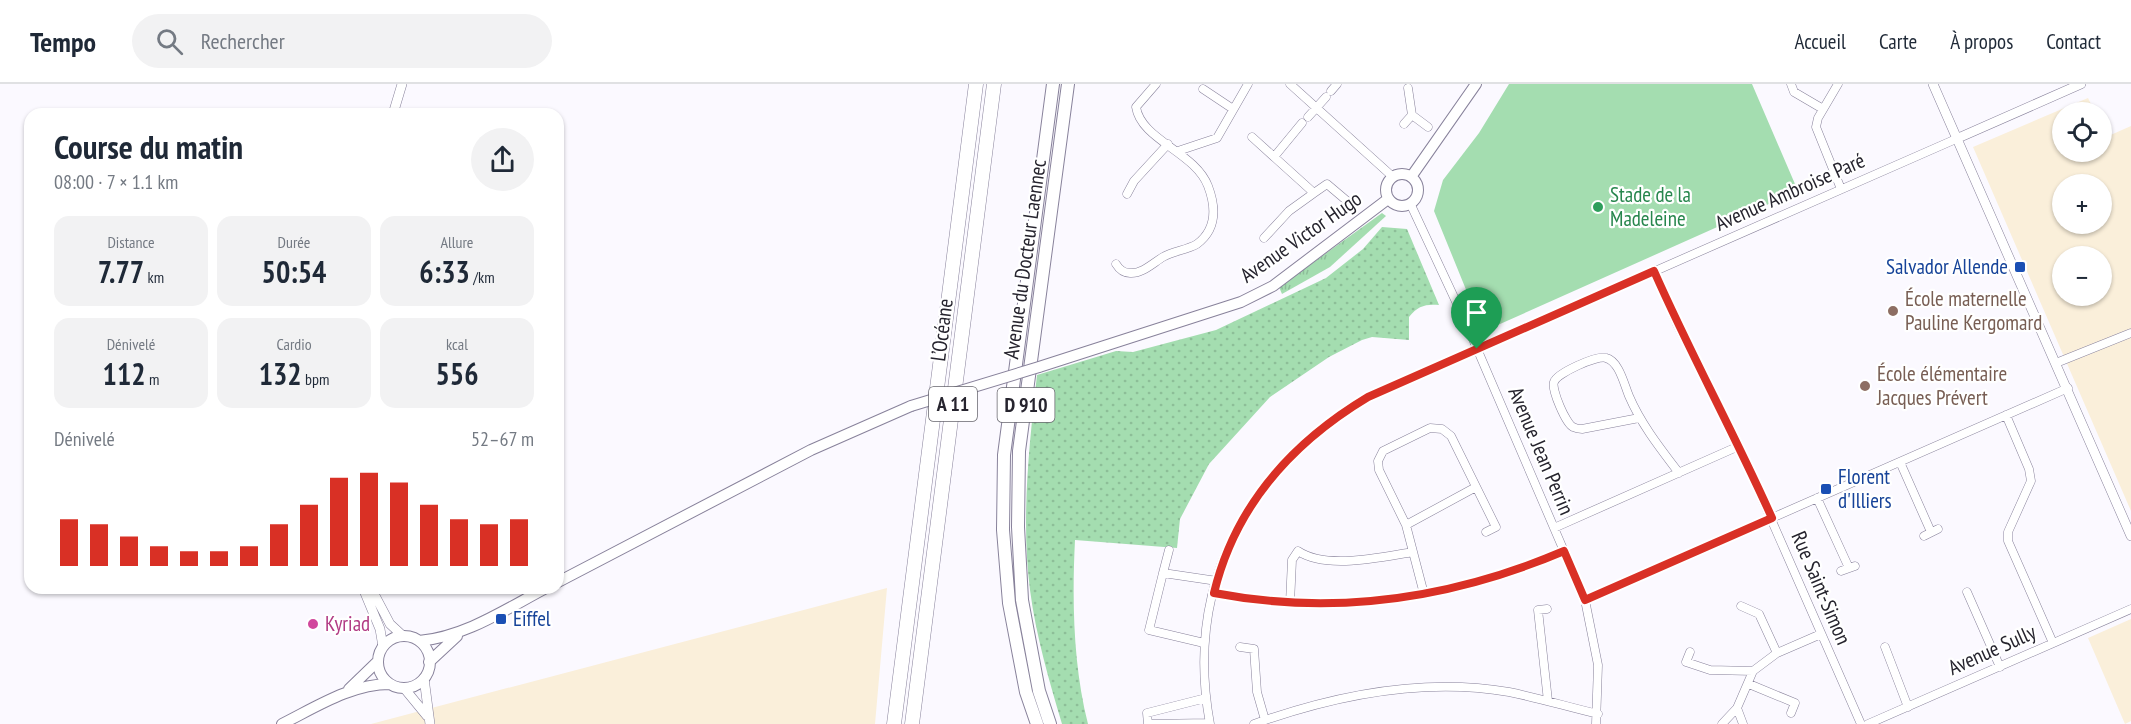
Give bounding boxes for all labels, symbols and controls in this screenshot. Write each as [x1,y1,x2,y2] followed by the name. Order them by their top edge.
[132,14,552,68] search box
[30,23,96,60] text: Tempo
[153,25,186,58] icon: search
[201,27,285,55] text: Rechercher
[1794,28,1846,55] text: Accueil
[1879,28,1917,55] text: Carte
[1950,28,2013,55] text: À propos
[2046,28,2101,55] text: Contact
[2052,102,2112,306] map controls
[2052,102,2112,162] button: locate
[54,125,243,168] text: Course du matin
[471,128,534,191] button: share
[1711,146,1869,237] street label: Avenue Ambroise Paré
[997,157,1052,360] street label: Avenue du Docteur Laennec
[54,169,178,195] text: 08:00 · 7 × 1.1 km
[2052,174,2112,234] button: +
[1610,181,1691,232] place label: Stade de la Madeleine
[1235,185,1367,288] street label: Avenue Victor Hugo
[1591,200,1605,214] marker: Stade de la Madeleine
[107,232,155,252] text: Distance
[278,232,310,252] text: Durée
[441,232,473,252] text: Allure
[2052,246,2112,306] button: −
[98,252,144,291] text: 7.77
[262,252,326,291] text: 50:54
[419,252,470,291] text: 6:33
[1886,253,2008,280] place label: Salvador Allende
[2013,260,2027,274] marker: Salvador Allende
[144,267,164,287] text: km
[470,267,495,287] text: /km
[1905,285,2042,336] place label: École maternelle Pauline Kergomard
[1451,287,1502,349] pin
[1460,296,1493,329] icon: arrive
[924,297,959,363] street label: L’Océane
[1886,304,1900,318] marker: École maternelle Pauline Kergomard
[107,334,155,354] text: Dénivelé
[276,334,312,354] text: Cardio
[446,334,468,354] text: kcal
[103,354,146,393] text: 112
[259,354,302,393] text: 132
[435,354,479,393] text: 556
[1876,360,2007,411] place label: École élémentaire Jacques Prévert
[146,369,159,389] text: m
[302,369,329,389] text: bpm
[1858,379,1872,393] marker: École élémentaire Jacques Prévert
[1502,383,1580,519] street label: Avenue Jean Perrin
[929,387,977,421] road number: A 11
[998,388,1054,422] road number: D 910
[54,426,115,452] text: Dénivelé
[471,426,534,452] text: 52–67 m
[1838,463,1892,514] place label: Florent d'Illiers
[1819,482,1833,496] marker: Florent d'Illiers
[1786,527,1857,648] street label: Rue Saint-Simon
[513,605,551,632] place label: Eiffel
[325,610,370,637] place label: Kyriad
[494,612,508,626] marker: Eiffel
[306,617,320,631] marker: Kyriad
[1944,618,2040,681] street label: Avenue Sully

